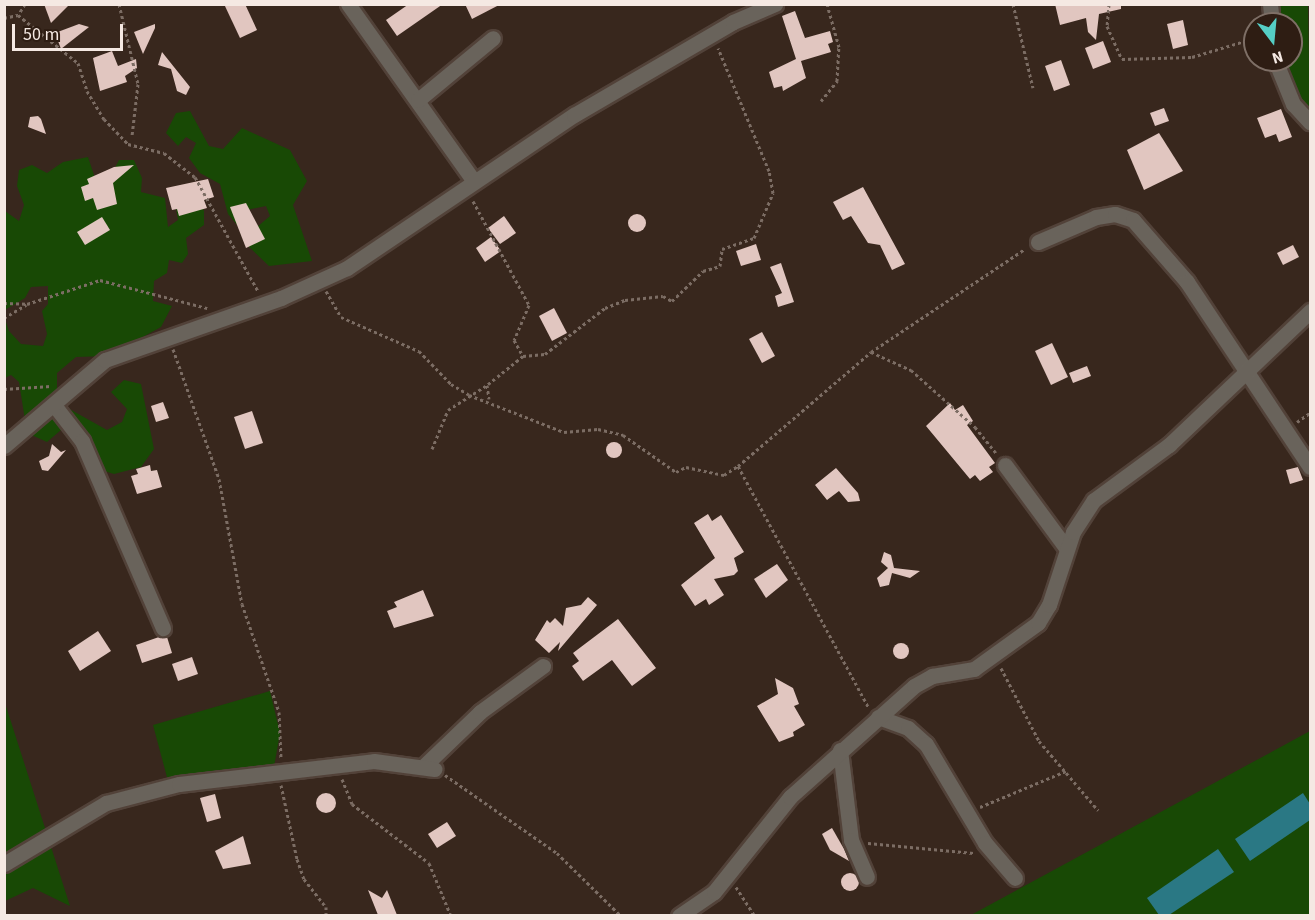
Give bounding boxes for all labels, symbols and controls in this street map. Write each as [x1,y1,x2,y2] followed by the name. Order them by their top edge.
[15,12,126,50] scale bar
[1243,12,1303,72] north arrow
[23,22,59,47] text: 50 m
[1269,45,1286,69] text: N

